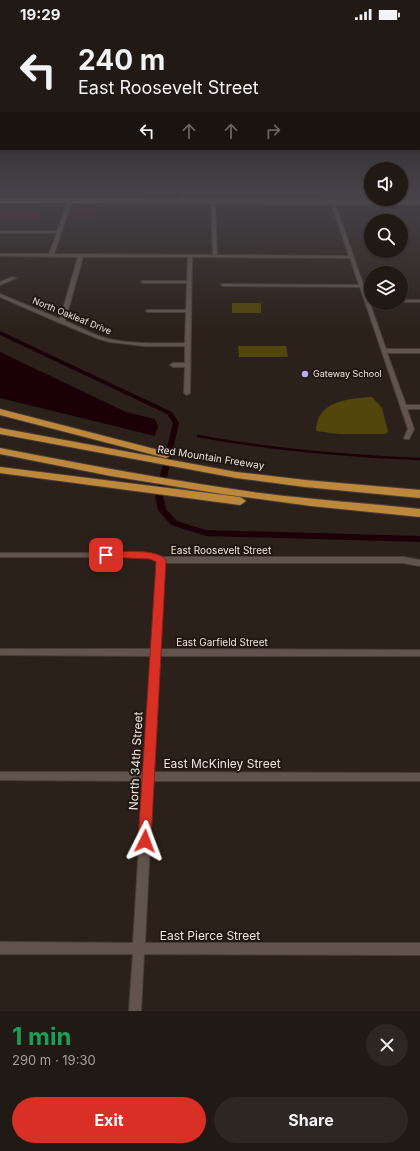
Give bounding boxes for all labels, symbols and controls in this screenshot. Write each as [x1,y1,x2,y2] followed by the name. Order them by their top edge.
[20,5,60,24] text: 19:29
[78,43,165,77] text: 240 m
[12,44,64,96] icon: left
[78,77,259,98] text: East Roosevelt Street
[136,120,158,142] icon: left
[178,120,200,142] icon: ahead
[220,120,242,142] icon: ahead
[262,120,284,142] icon: right
[364,162,408,310] map controls
[364,162,408,206] button: sound
[364,214,408,258] button: search
[364,266,408,310] button: layers
[31,295,113,336] street label: North Oakleaf Drive
[313,368,382,379] place label: Gateway School
[300,369,310,379] marker: Gateway School
[157,443,266,471] street label: Red Mountain Freeway
[89,538,123,572] pin
[95,544,117,566] icon: arrive
[171,544,272,556] street label: East Roosevelt Street
[176,636,268,648] street label: East Garfield Street
[125,711,146,811] street label: North 34th Street
[163,756,281,771] street label: East McKinley Street
[124,820,166,862] position arrow
[160,928,260,943] street label: East Pierce Street
[12,1022,71,1051] text: 1 min
[366,1024,408,1066] button: close
[12,1052,96,1068] text: 290 m · 19:30
[12,1097,206,1143] button: Exit
[214,1097,408,1143] button: Share

